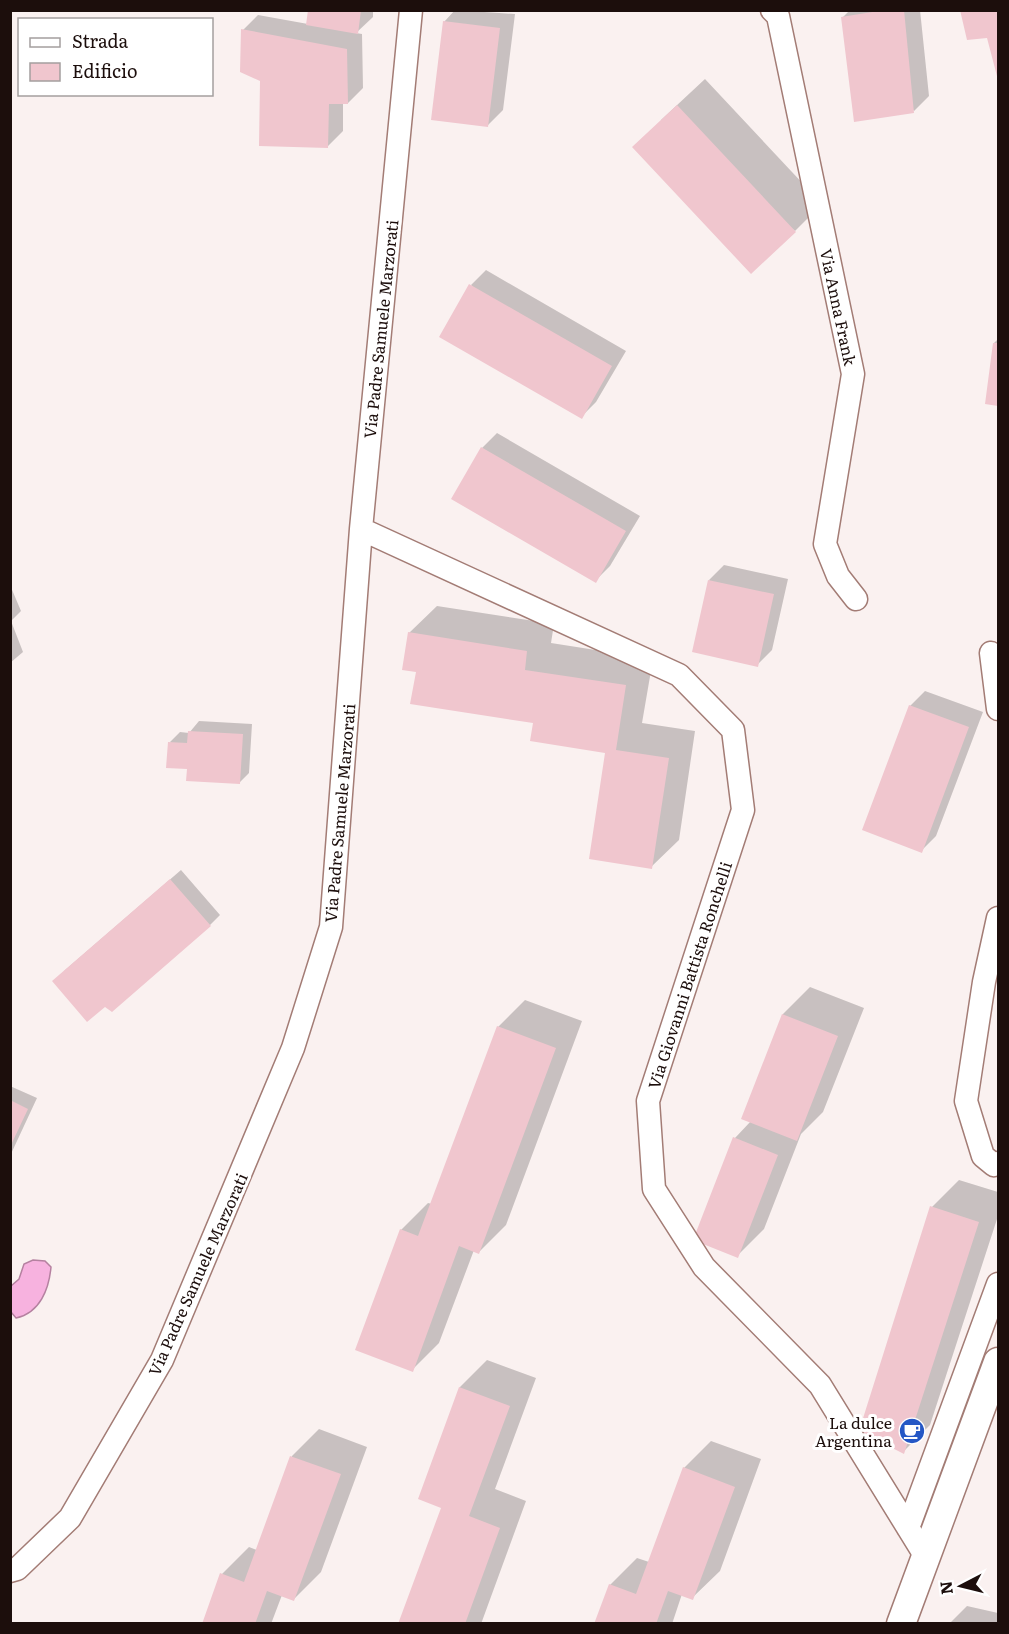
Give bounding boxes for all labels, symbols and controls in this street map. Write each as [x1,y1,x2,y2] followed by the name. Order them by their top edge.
[18,18,213,96] legend
[72,27,129,54] text: Strada
[72,57,138,84] text: Edificio
[357,219,403,439] street label: Via Padre Samuele Marzorati
[815,246,863,368] street label: Via Anna Frank
[317,703,361,923] street label: Via Padre Samuele Marzorati
[641,858,737,1092] street label: Via Giovanni Battista Ronchelli
[141,1169,253,1379] street label: Via Padre Samuele Marzorati
[815,1410,892,1452] place label: La dulce Argentina
[897,1416,927,1446] cafe icon: La dulce Argentina
[931,1556,991,1616] north arrow
[932,1580,958,1596] text: N

